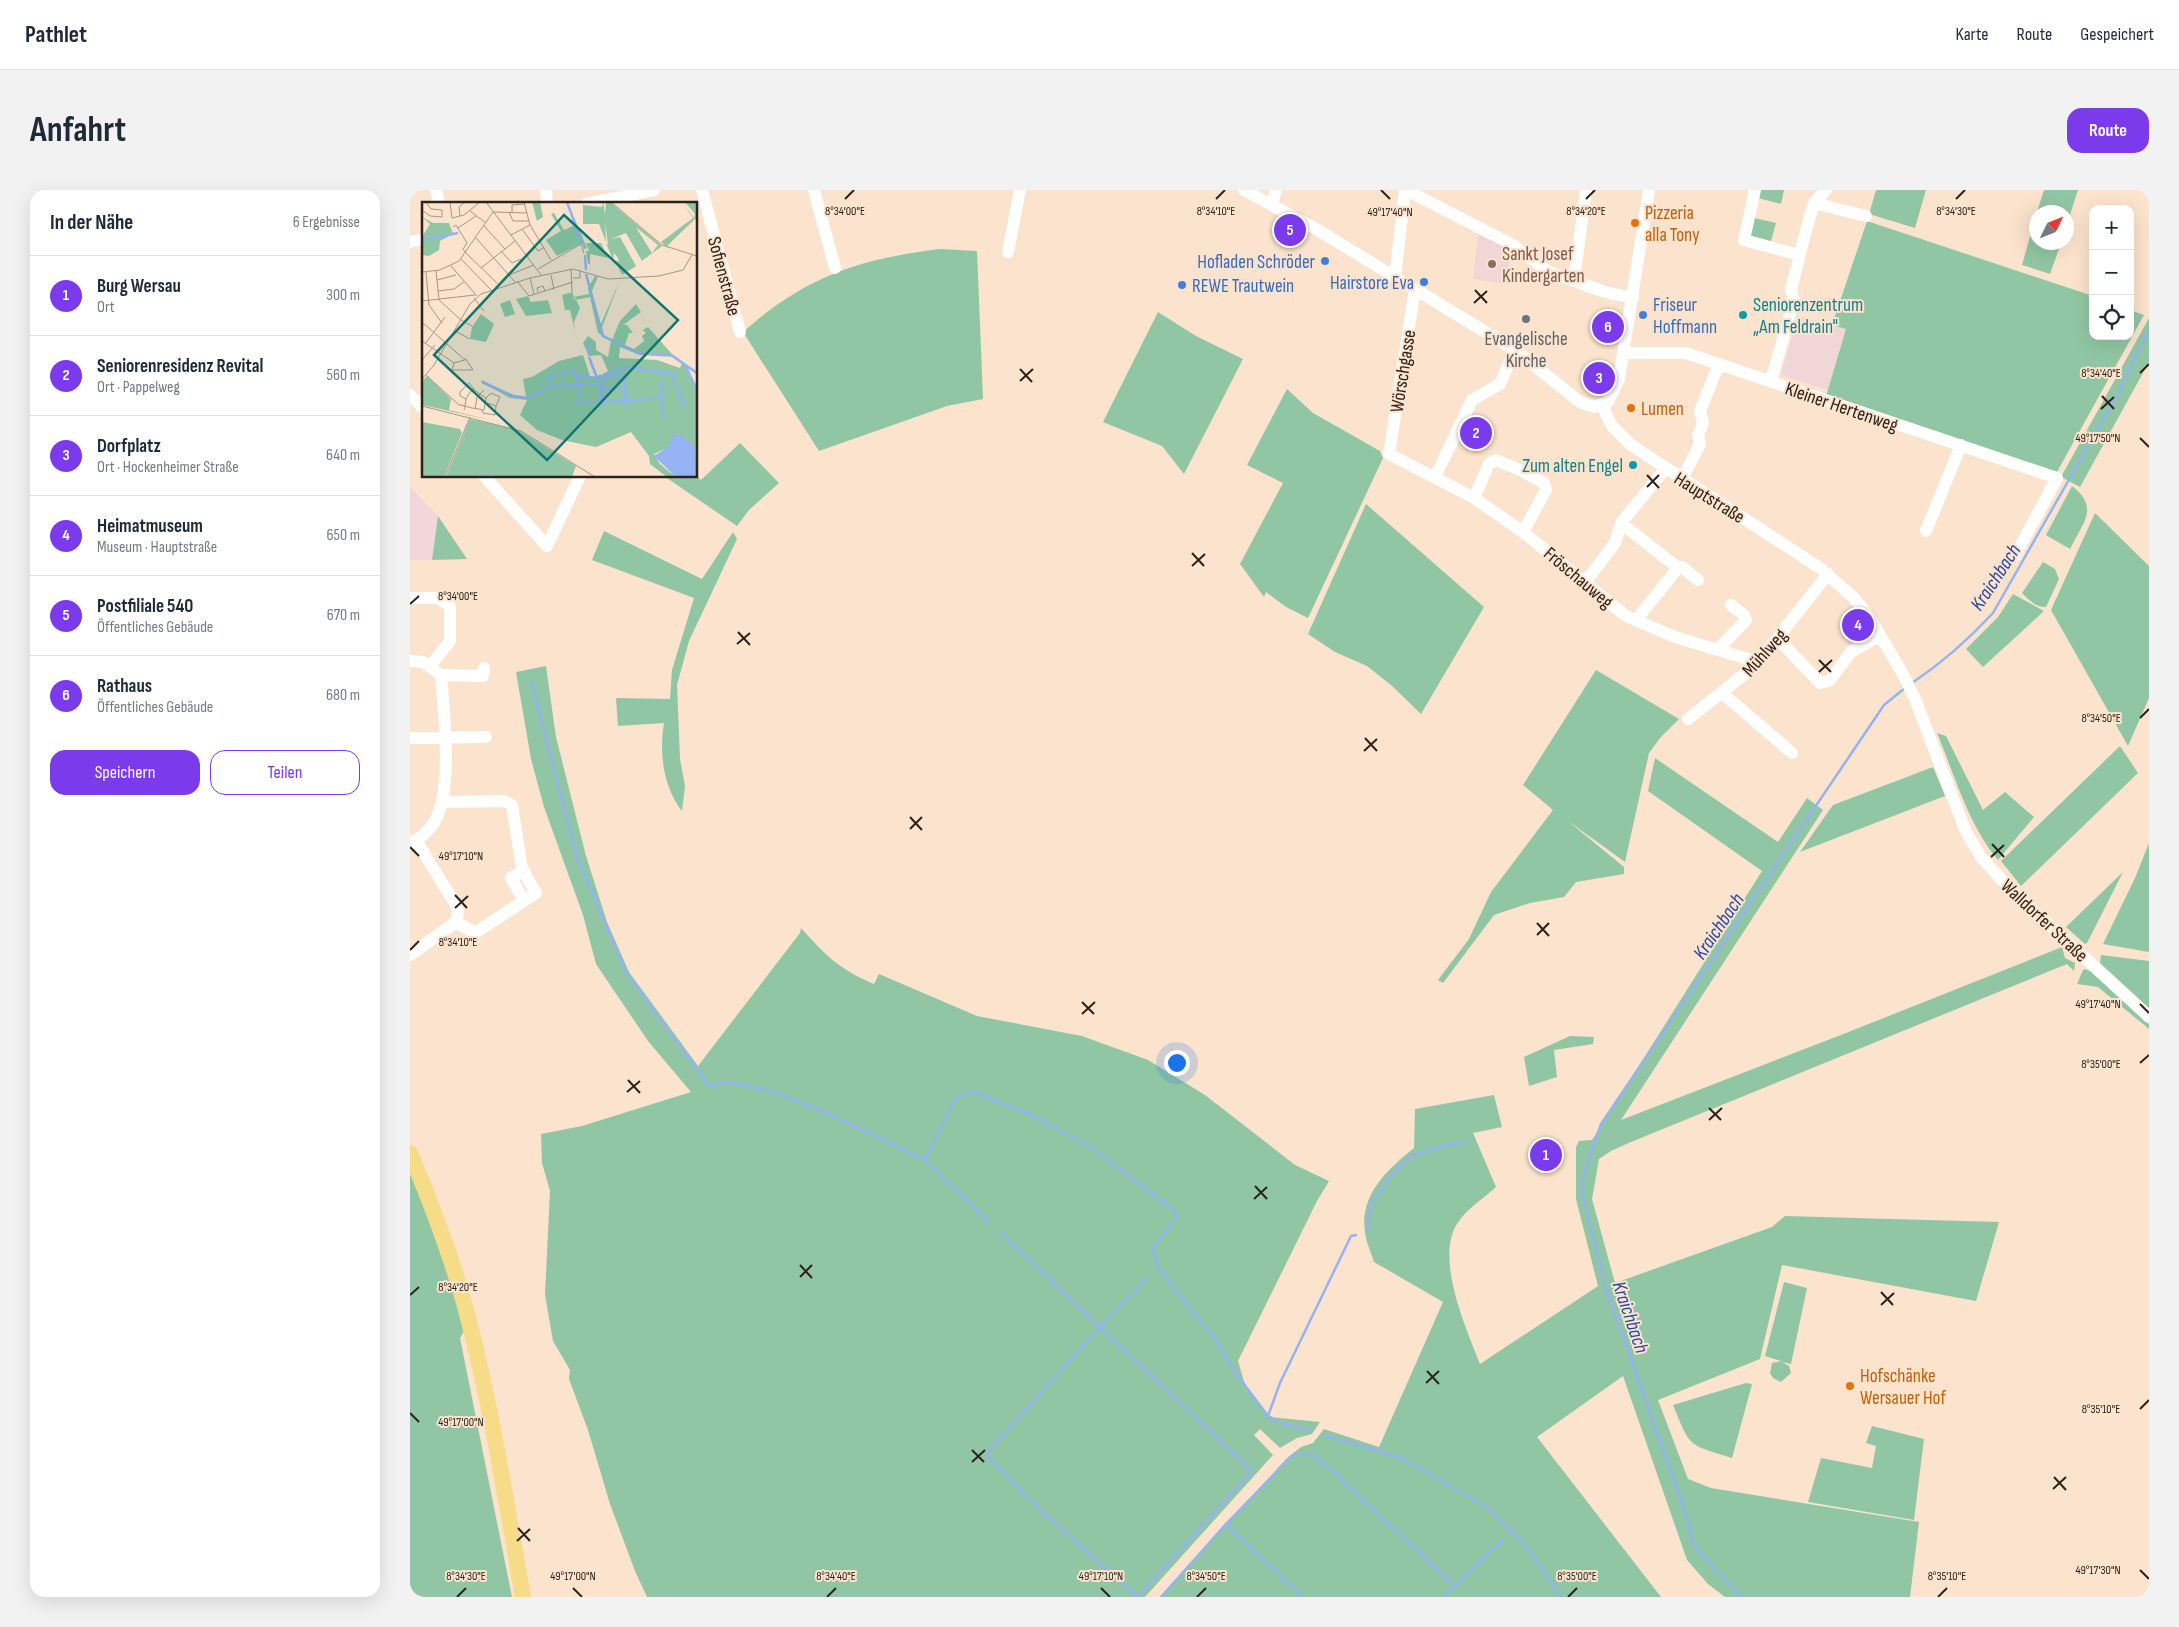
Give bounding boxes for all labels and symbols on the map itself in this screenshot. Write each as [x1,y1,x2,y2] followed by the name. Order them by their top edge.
[422,202,698,478] inset map
[1645,202,1700,247] place label: Pizzeria alla Tony
[825,204,865,219] text: 8°34'00"E
[1197,204,1235,219] text: 8°34'10"E
[1566,204,1606,219] text: 8°34'20"E
[1936,204,1976,219] text: 8°34'30"E
[1367,205,1413,220] text: 49°17'40"N
[2029,205,2074,250] north arrow
[1274,211,1306,249] pin: 5
[1629,217,1641,229] marker: Pizzeria alla Tony
[702,234,745,318] street label: Sofienstraße
[1502,243,1585,288] place label: Sankt Josef Kindergarten
[1197,251,1316,274] place label: Hofladen Schröder
[1319,255,1331,267] marker: Hofladen Schröder
[1486,258,1498,270] marker: Sankt Josef Kindergarten
[1330,272,1414,295] place label: Hairstore Eva
[1192,275,1294,298] place label: REWE Trautwein
[1418,276,1430,288] marker: Hairstore Eva
[1176,279,1188,291] marker: REWE Trautwein
[1653,294,1717,339] place label: Friseur Hoffmann
[1753,294,1863,339] place label: Seniorenzentrum „Am Feldrain"
[1592,308,1624,346] pin: 6
[1637,309,1649,321] marker: Friseur Hoffmann
[1737,309,1749,321] marker: Seniorenzentrum „Am Feldrain"
[1520,313,1532,325] marker: Evangelische Kirche
[1386,328,1421,414] street label: Wörschgasse
[1484,328,1568,373] place label: Evangelische Kirche
[1583,359,1615,397] pin: 3
[2081,366,2121,381] text: 8°34'40"E
[1782,377,1901,438] street label: Kleiner Hertenweg
[1641,398,1684,421] place label: Lumen
[1625,402,1637,414] marker: Lumen
[1460,414,1492,452] pin: 2
[2076,431,2120,446] text: 49°17'50"N
[1522,455,1623,478] place label: Zum alten Engel
[1627,459,1639,471] marker: Zum alten Engel
[1670,468,1749,529] street label: Hauptstraße
[1965,540,2026,615] water label: Kraichbach
[1539,542,1618,614] street label: Fröschauweg
[438,589,478,604] text: 8°34'00"E
[1842,606,1874,644] pin: 4
[1738,624,1793,682] street label: Mühlweg
[2081,711,2121,726] text: 8°34'50"E
[439,849,483,864] text: 49°17'10"N
[1996,875,2092,967] street label: Walldorfer Straße
[1688,889,1750,964] water label: Kraichbach
[439,935,477,950] text: 8°34'10"E
[2075,997,2121,1012] text: 49°17'40"N
[1164,1050,1190,1076] your location
[2081,1057,2121,1072] text: 8°35'00"E
[1530,1136,1562,1174] pin: 1
[1607,1278,1654,1356] water label: Kraichbach
[438,1280,478,1295] text: 8°34'20"E
[1860,1365,1946,1410] place label: Hofschänke Wersauer Hof
[1844,1380,1856,1392] marker: Hofschänke Wersauer Hof
[2082,1402,2120,1417] text: 8°35'10"E
[438,1415,484,1430] text: 49°17'00"N
[2075,1563,2121,1578] text: 49°17'30"N
[446,1569,486,1584] text: 8°34'30"E
[550,1569,596,1584] text: 49°17'00"N
[816,1569,856,1584] text: 8°34'40"E
[1079,1569,1123,1584] text: 49°17'10"N
[1186,1569,1226,1584] text: 8°34'50"E
[1557,1569,1597,1584] text: 8°35'00"E
[1928,1569,1966,1584] text: 8°35'10"E

